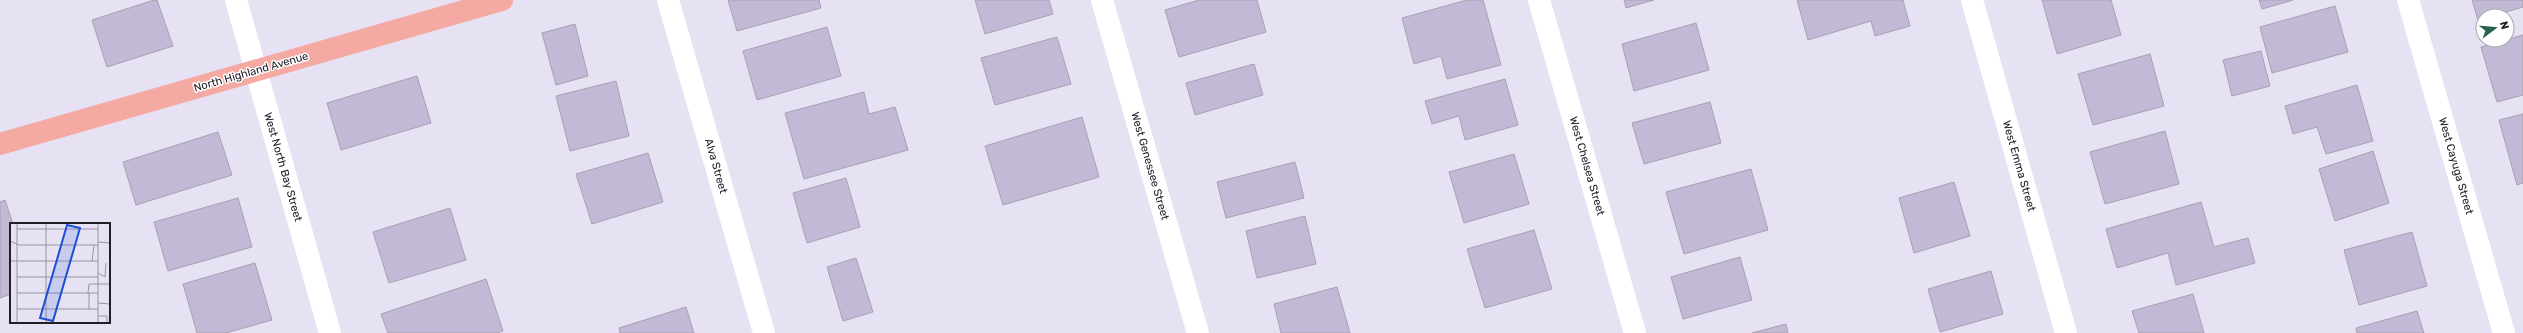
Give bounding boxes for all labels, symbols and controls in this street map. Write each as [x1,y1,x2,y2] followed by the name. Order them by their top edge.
[2475,8,2515,48] north arrow
[2497,20,2511,31] text: N
[192,49,310,95] street label: North Highland Avenue
[1128,110,1172,222] street label: West Genessee Street
[261,111,305,224] street label: West North Bay Street
[1567,115,1608,218] street label: West Chelsea Street
[2436,116,2476,217] street label: West Cayuga Street
[2000,119,2038,214] street label: West Emma Street
[702,137,730,196] street label: Alva Street
[10,223,110,323] inset map

